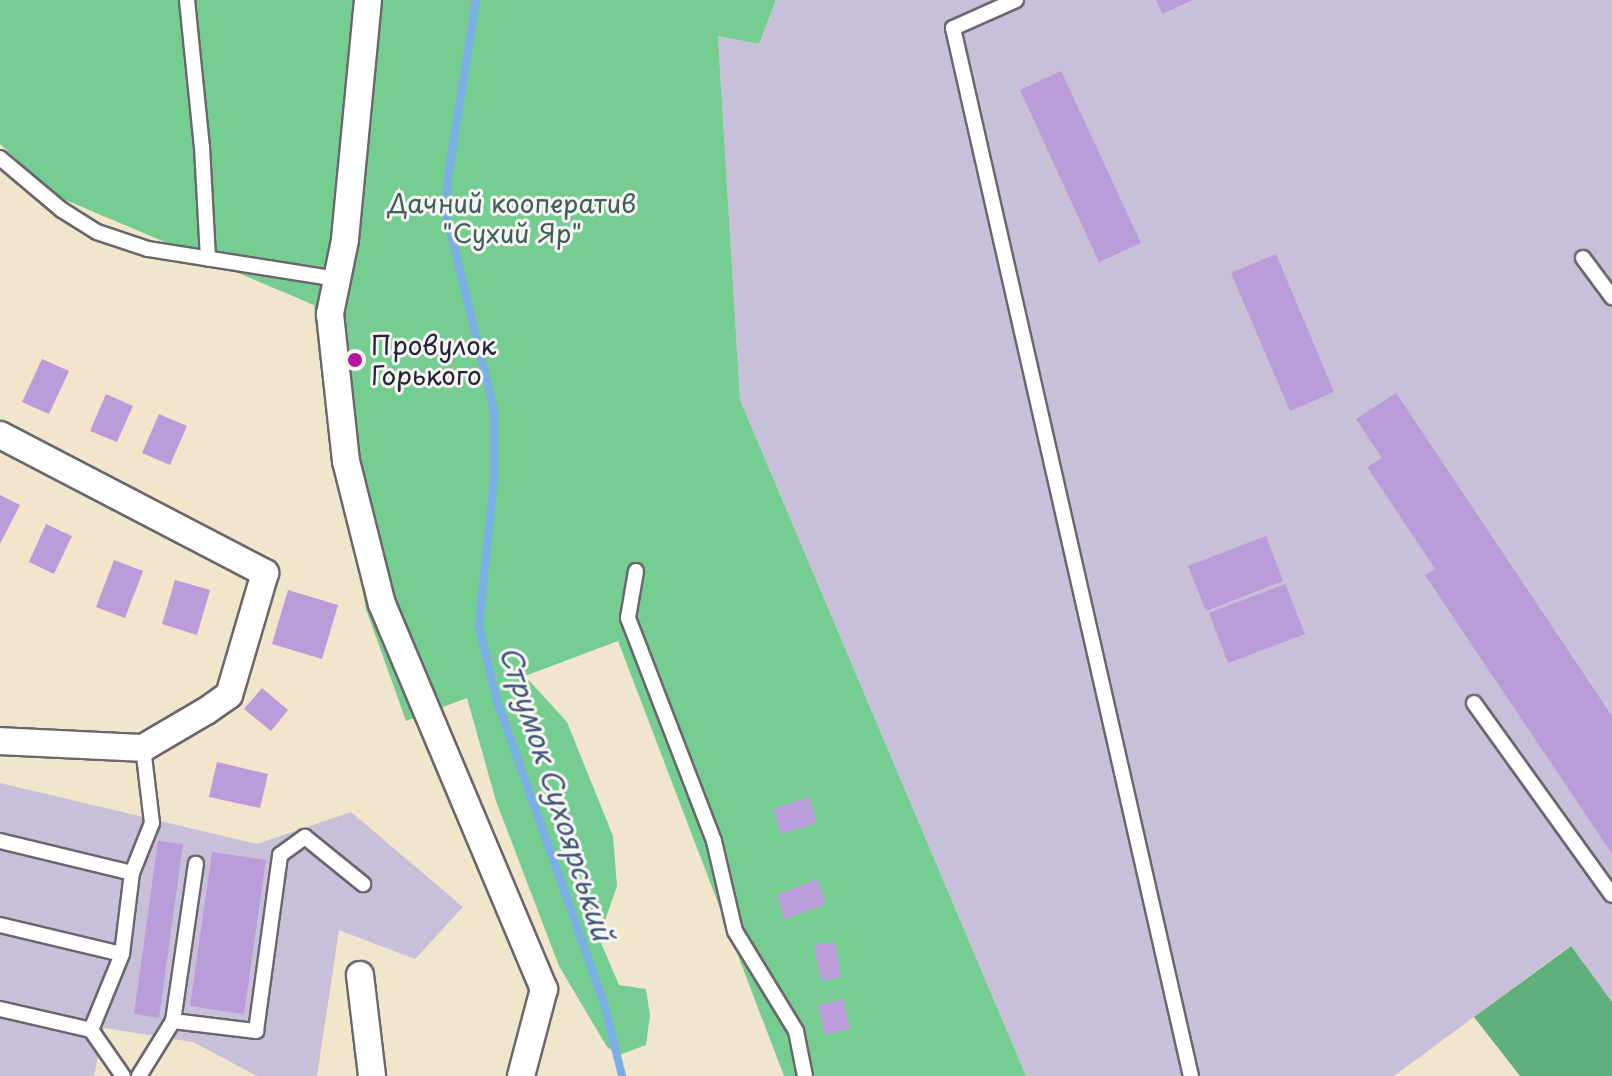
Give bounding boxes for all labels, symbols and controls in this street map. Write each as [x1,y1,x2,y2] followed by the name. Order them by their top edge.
[387,187,637,248] park label: Дачний кооператив "Сухий Яр"
[371,329,496,390] place label: Провулок Горького
[346,351,364,369] marker: Провулок Горького
[493,640,621,946] water label: Струмок Сухоярський

